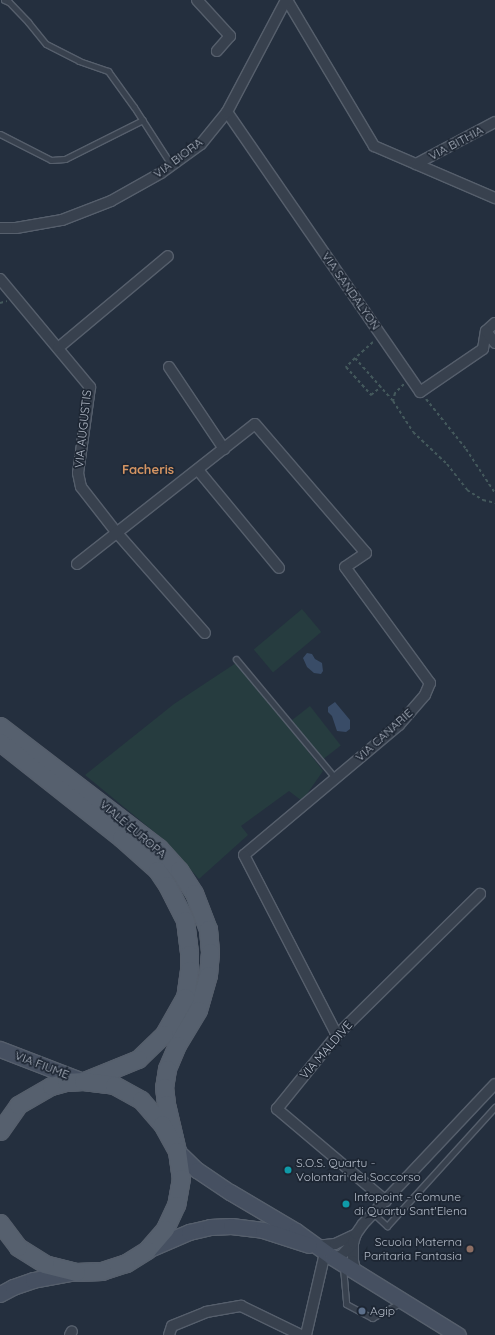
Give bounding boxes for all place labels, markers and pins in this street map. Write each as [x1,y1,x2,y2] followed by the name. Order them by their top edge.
[296,1156,421,1184] place label: S.O.S. Quartu - Volontari del Soccorso
[283,1165,293,1175] marker: S.O.S. Quartu - Volontari del Soccorso
[354,1190,467,1218] place label: Infopoint - Comune di Quartu Sant'Elena
[341,1199,351,1209] marker: Infopoint - Comune di Quartu Sant'Elena
[364,1235,462,1263] place label: Scuola Materna Paritaria Fantasia
[465,1244,475,1254] marker: Scuola Materna Paritaria Fantasia
[370,1304,395,1318] place label: Agip
[357,1306,367,1316] marker: Agip

